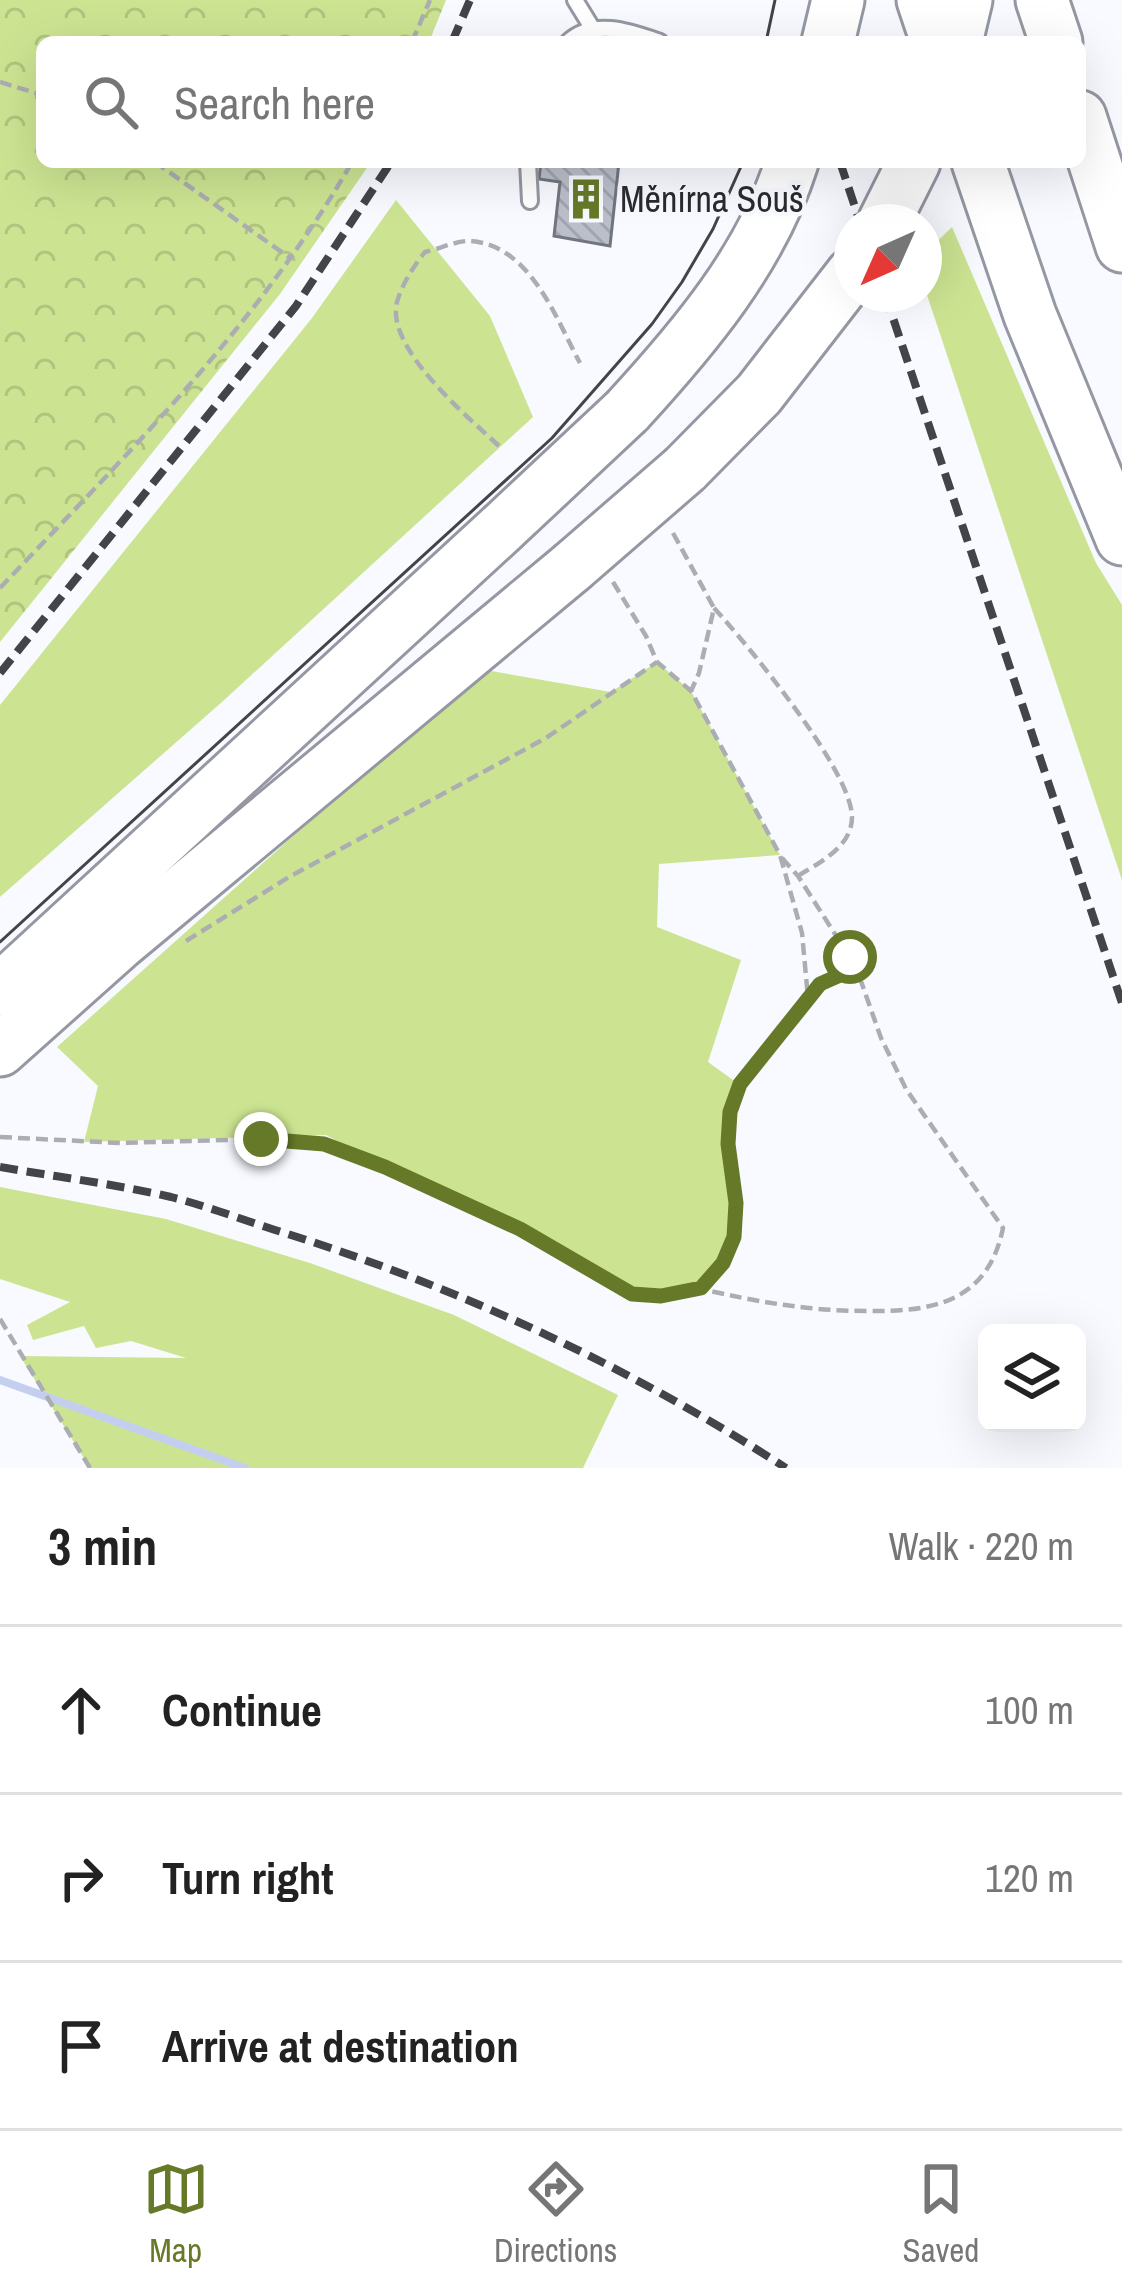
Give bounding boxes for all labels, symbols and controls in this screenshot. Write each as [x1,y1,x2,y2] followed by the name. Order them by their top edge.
[36,36,1086,168] search box
[78,69,144,135] icon: search
[174,72,375,133] text: Search here
[620,175,804,223] place label: Měnírna Souš
[563,176,609,222] building icon: Měnírna Souš
[834,204,942,312] north arrow
[823,930,877,984] route start
[234,1112,288,1166] route end
[978,1324,1086,1432] map controls
[978,1324,1086,1432] button: layers
[48,1512,157,1581] text: 3 min
[889,1520,1074,1572] text: Walk · 220 m
[48,1677,114,1743] icon: ahead
[162,1679,322,1740] text: Continue
[985,1684,1074,1736] text: 100 m
[48,1845,114,1911] icon: right
[162,1847,334,1908] text: Turn right
[985,1852,1074,1904] text: 120 m
[48,2013,114,2079] icon: arrive
[162,2015,519,2076] text: Arrive at destination
[143,2156,209,2272] tab: Map
[494,2156,617,2272] tab: Directions
[903,2156,979,2272] tab: Saved

